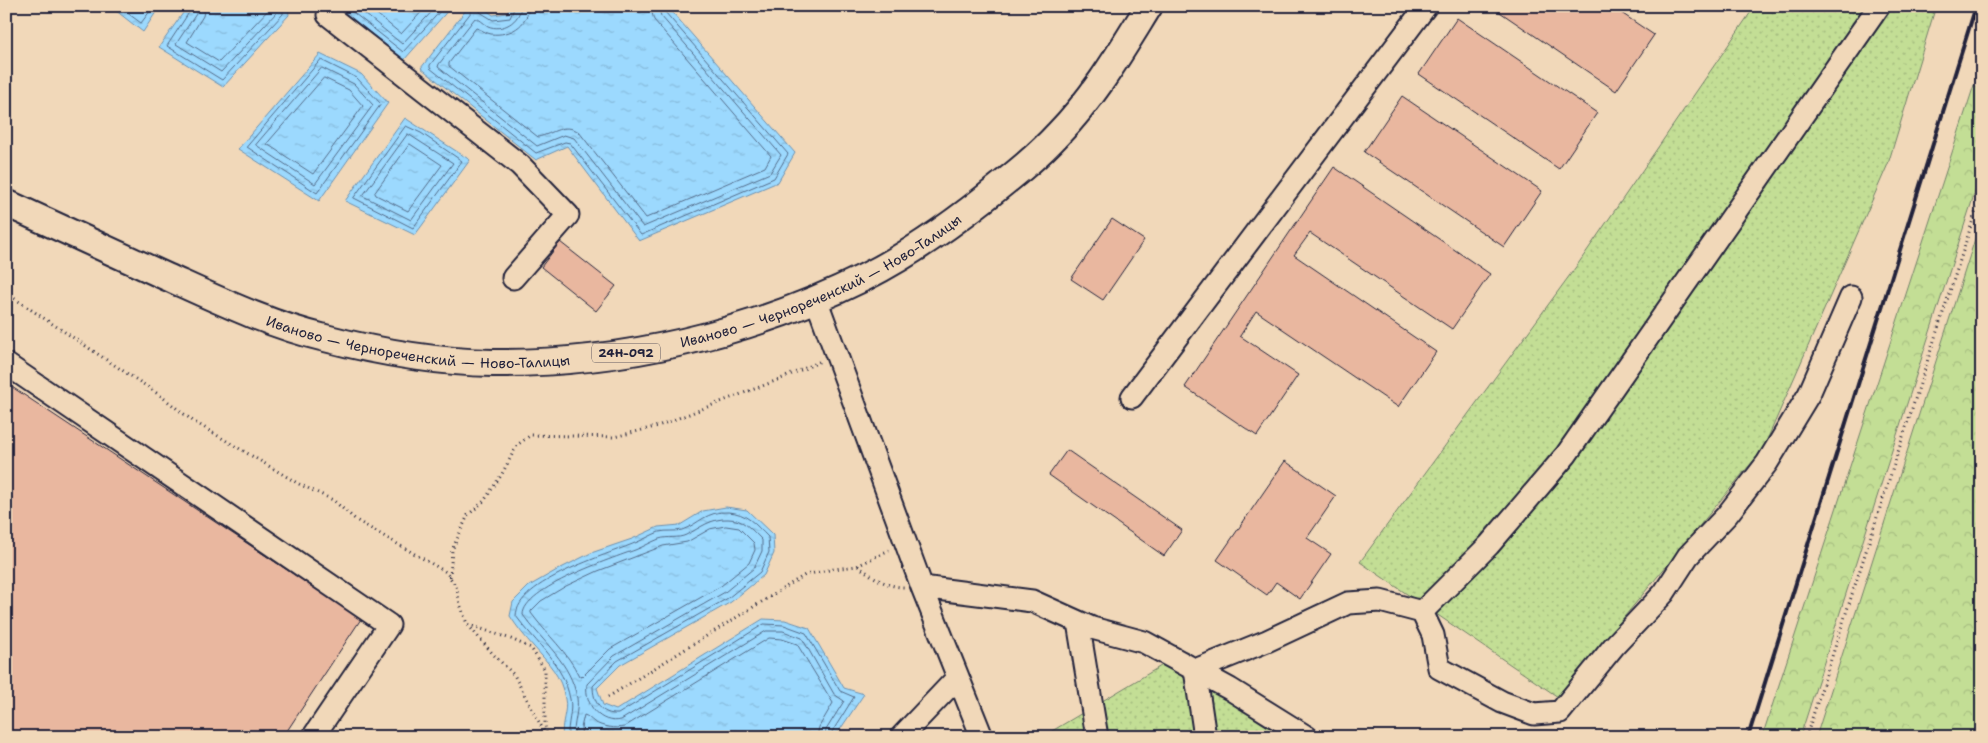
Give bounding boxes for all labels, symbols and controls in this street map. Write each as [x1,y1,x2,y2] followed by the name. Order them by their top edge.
[678,210,965,351] street label: Иваново — Чернореченский — Ново-Талицы
[264,312,571,372] street label: Иваново — Чернореченский — Ново-Талицы
[592,343,660,362] road number: 24Н-092

